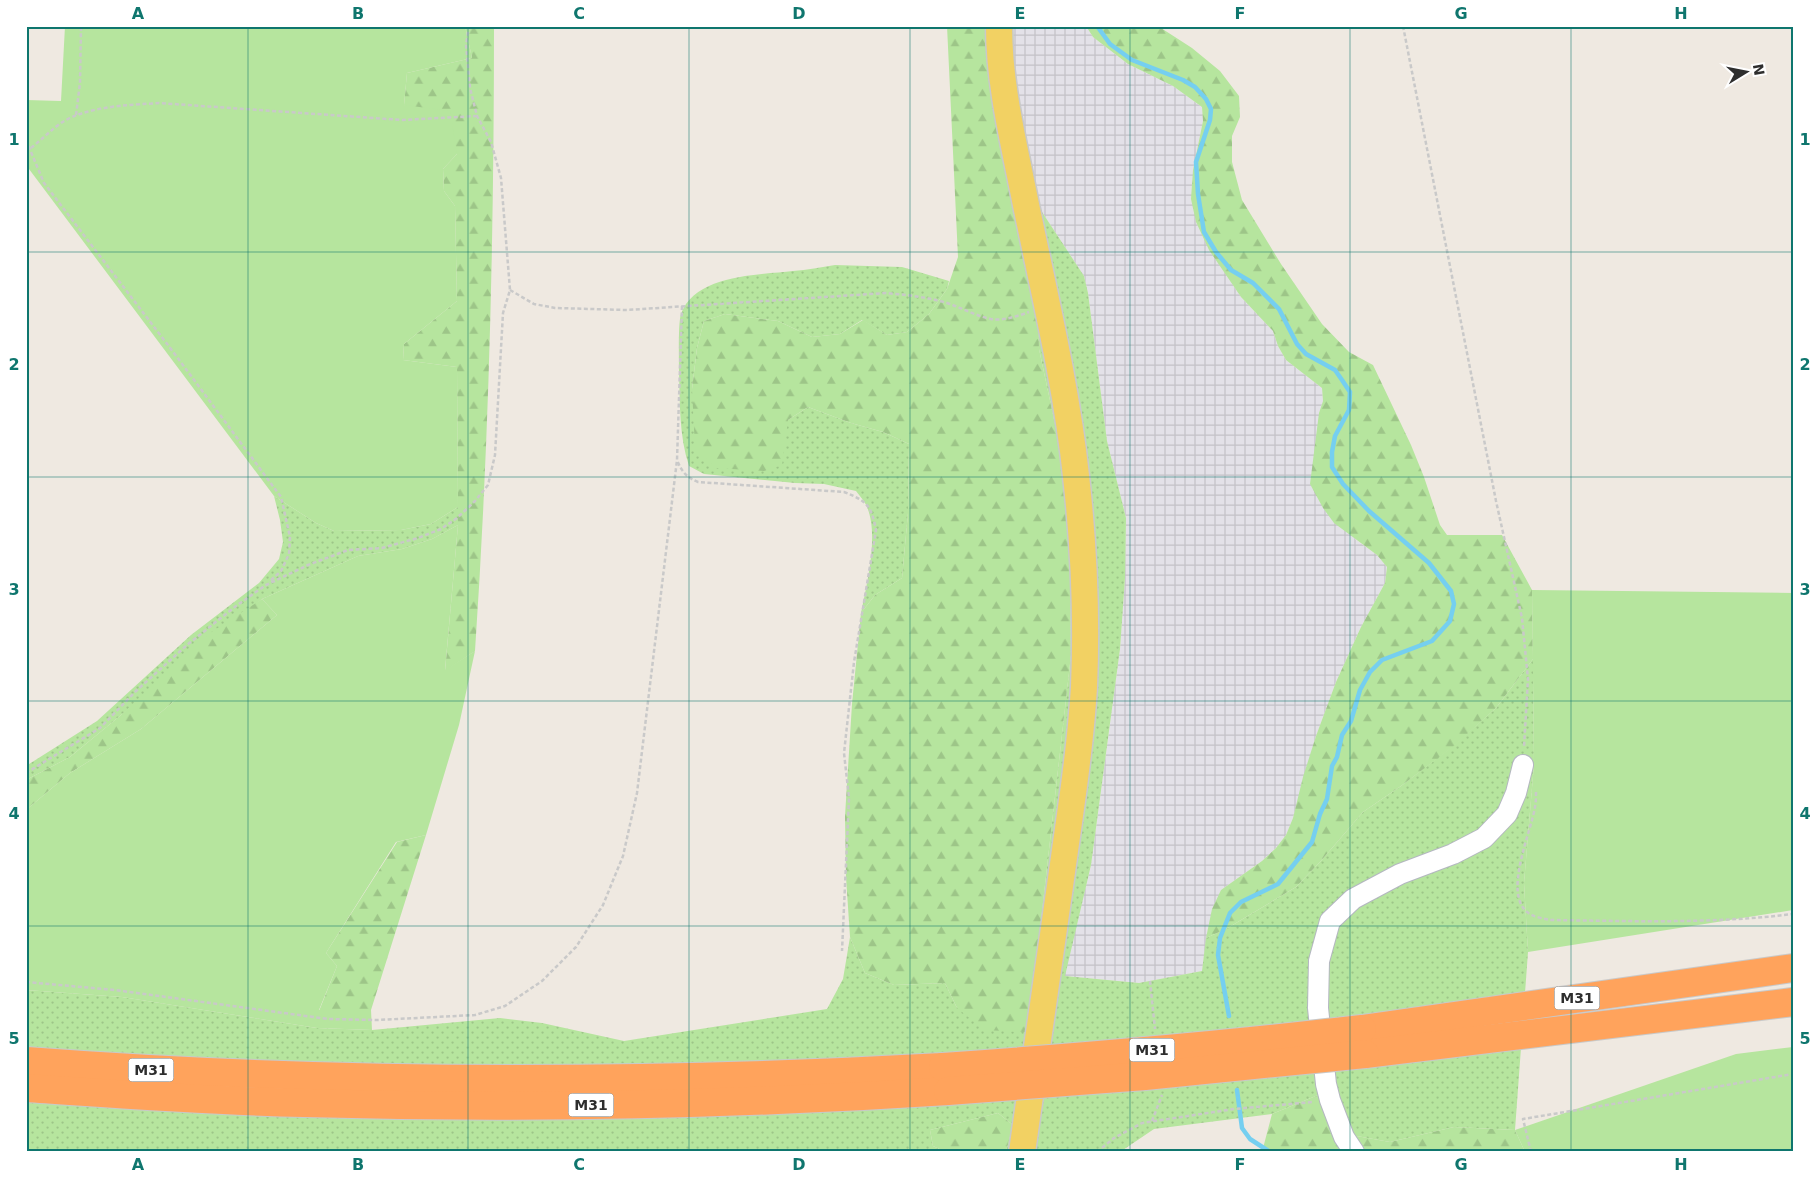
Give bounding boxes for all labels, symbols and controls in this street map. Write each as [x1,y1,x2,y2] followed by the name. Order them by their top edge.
[132,4,145,23] text: A
[352,4,364,23] text: B
[573,4,585,23] text: C
[792,4,806,23] text: D
[1015,4,1025,23] text: E
[1235,4,1245,23] text: F
[1454,4,1468,23] text: G
[1674,4,1688,23] text: H
[1722,48,1772,98] north arrow
[1750,63,1768,77] text: N
[8,130,20,149] text: 1
[1799,130,1811,149] text: 1
[8,355,20,374] text: 2
[1799,355,1811,374] text: 2
[8,580,20,599] text: 3
[1799,580,1811,599] text: 3
[8,804,20,823] text: 4
[1799,804,1811,823] text: 4
[1554,986,1600,1010] road number: M31
[8,1029,20,1048] text: 5
[1799,1029,1811,1048] text: 5
[1130,1038,1174,1062] road number: M31
[128,1058,174,1082] road number: M31
[568,1094,614,1116] road number: M31
[132,1155,145,1174] text: A
[352,1155,364,1174] text: B
[573,1155,585,1174] text: C
[792,1155,806,1174] text: D
[1015,1155,1025,1174] text: E
[1235,1155,1245,1174] text: F
[1454,1155,1468,1174] text: G
[1674,1155,1688,1174] text: H

